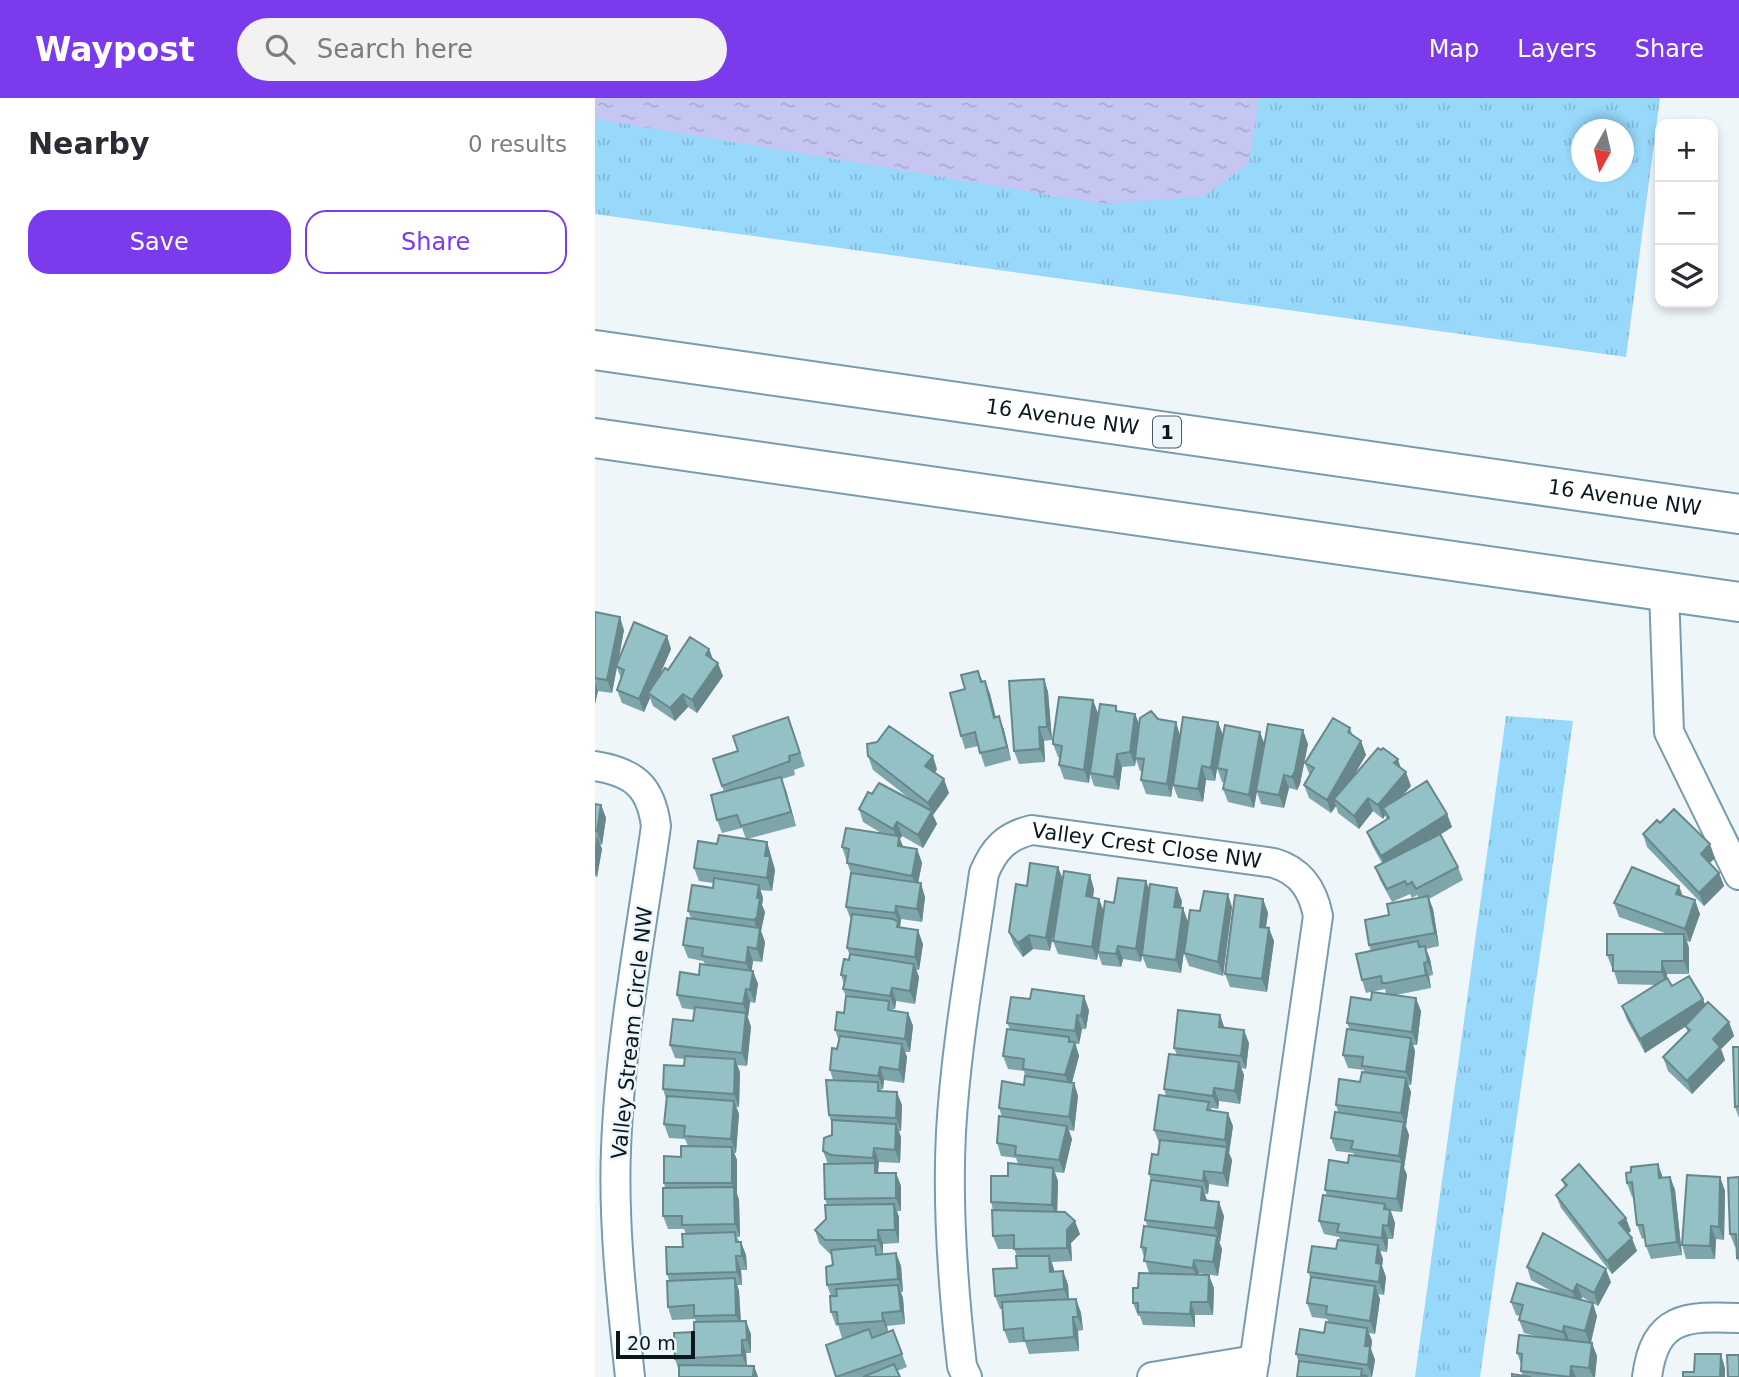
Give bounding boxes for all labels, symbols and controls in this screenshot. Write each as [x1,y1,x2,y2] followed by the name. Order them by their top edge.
[237,18,727,81] search box
[35,30,195,69] text: Waypost
[261,30,299,68] icon: search
[317,34,473,64] text: Search here
[1429,35,1479,63] text: Map
[1517,35,1597,63] text: Layers
[1635,35,1704,63] text: Share
[1571,119,1634,182] north arrow
[1655,119,1718,308] map controls
[1655,119,1718,182] button: +
[28,126,150,161] text: Nearby
[468,131,567,157] text: 0 results
[1655,182,1718,245] button: −
[28,210,291,274] button: Save
[305,210,567,274] button: Share
[1655,245,1718,308] button: layers
[984,394,1141,440] street label: 16 Avenue NW
[1153,416,1181,448] road number: 1
[1546,475,1703,520] street label: 16 Avenue NW
[1030,818,1263,873] street label: Valley Crest Close NW
[607,905,657,1161] street label: Valley Stream Circle NW
[616,1328,695,1360] scale bar
[627,1332,676,1354] text: 20 m

